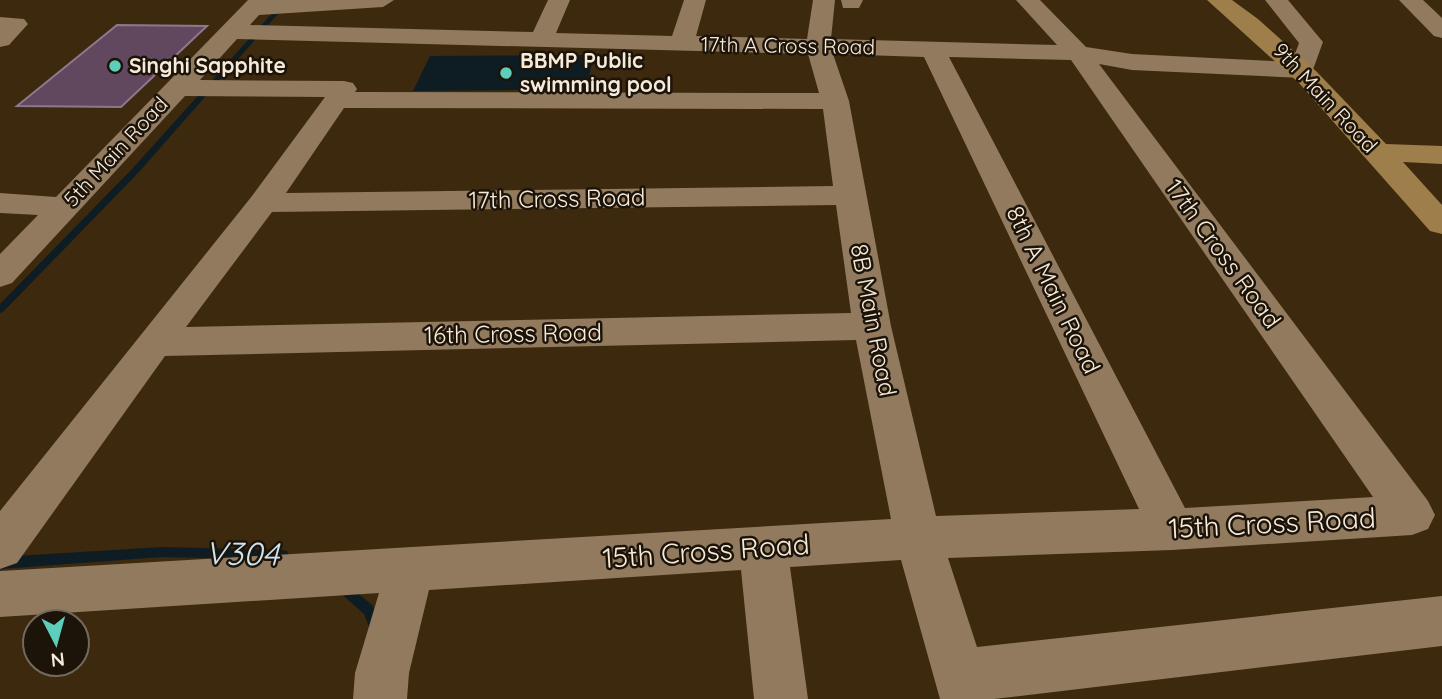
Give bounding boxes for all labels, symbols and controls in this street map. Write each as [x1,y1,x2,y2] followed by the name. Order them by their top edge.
[701,30,875,60] street label: 17th A Cross Road
[1268,37,1383,158] street label: 9th Main Road
[520,47,672,97] place label: BBMP Public swimming pool
[129,52,286,78] place label: Singhi Sapphite
[107,58,123,74] marker: Singhi Sapphite
[498,65,514,81] marker: BBMP Public swimming pool
[58,91,173,212] street label: 5th Main Road
[1160,173,1288,334] street label: 17th Cross Road
[468,181,646,215] street label: 17th Cross Road
[1000,201,1107,378] street label: 8th A Main Road
[845,241,903,399] street label: 8B Main Road
[424,316,602,350] street label: 16th Cross Road
[1167,500,1376,545] street label: 15th Cross Road
[601,526,811,575] street label: 15th Cross Road
[205,532,281,574] water label: V304
[21,608,91,678] north arrow
[50,647,66,673] text: N

